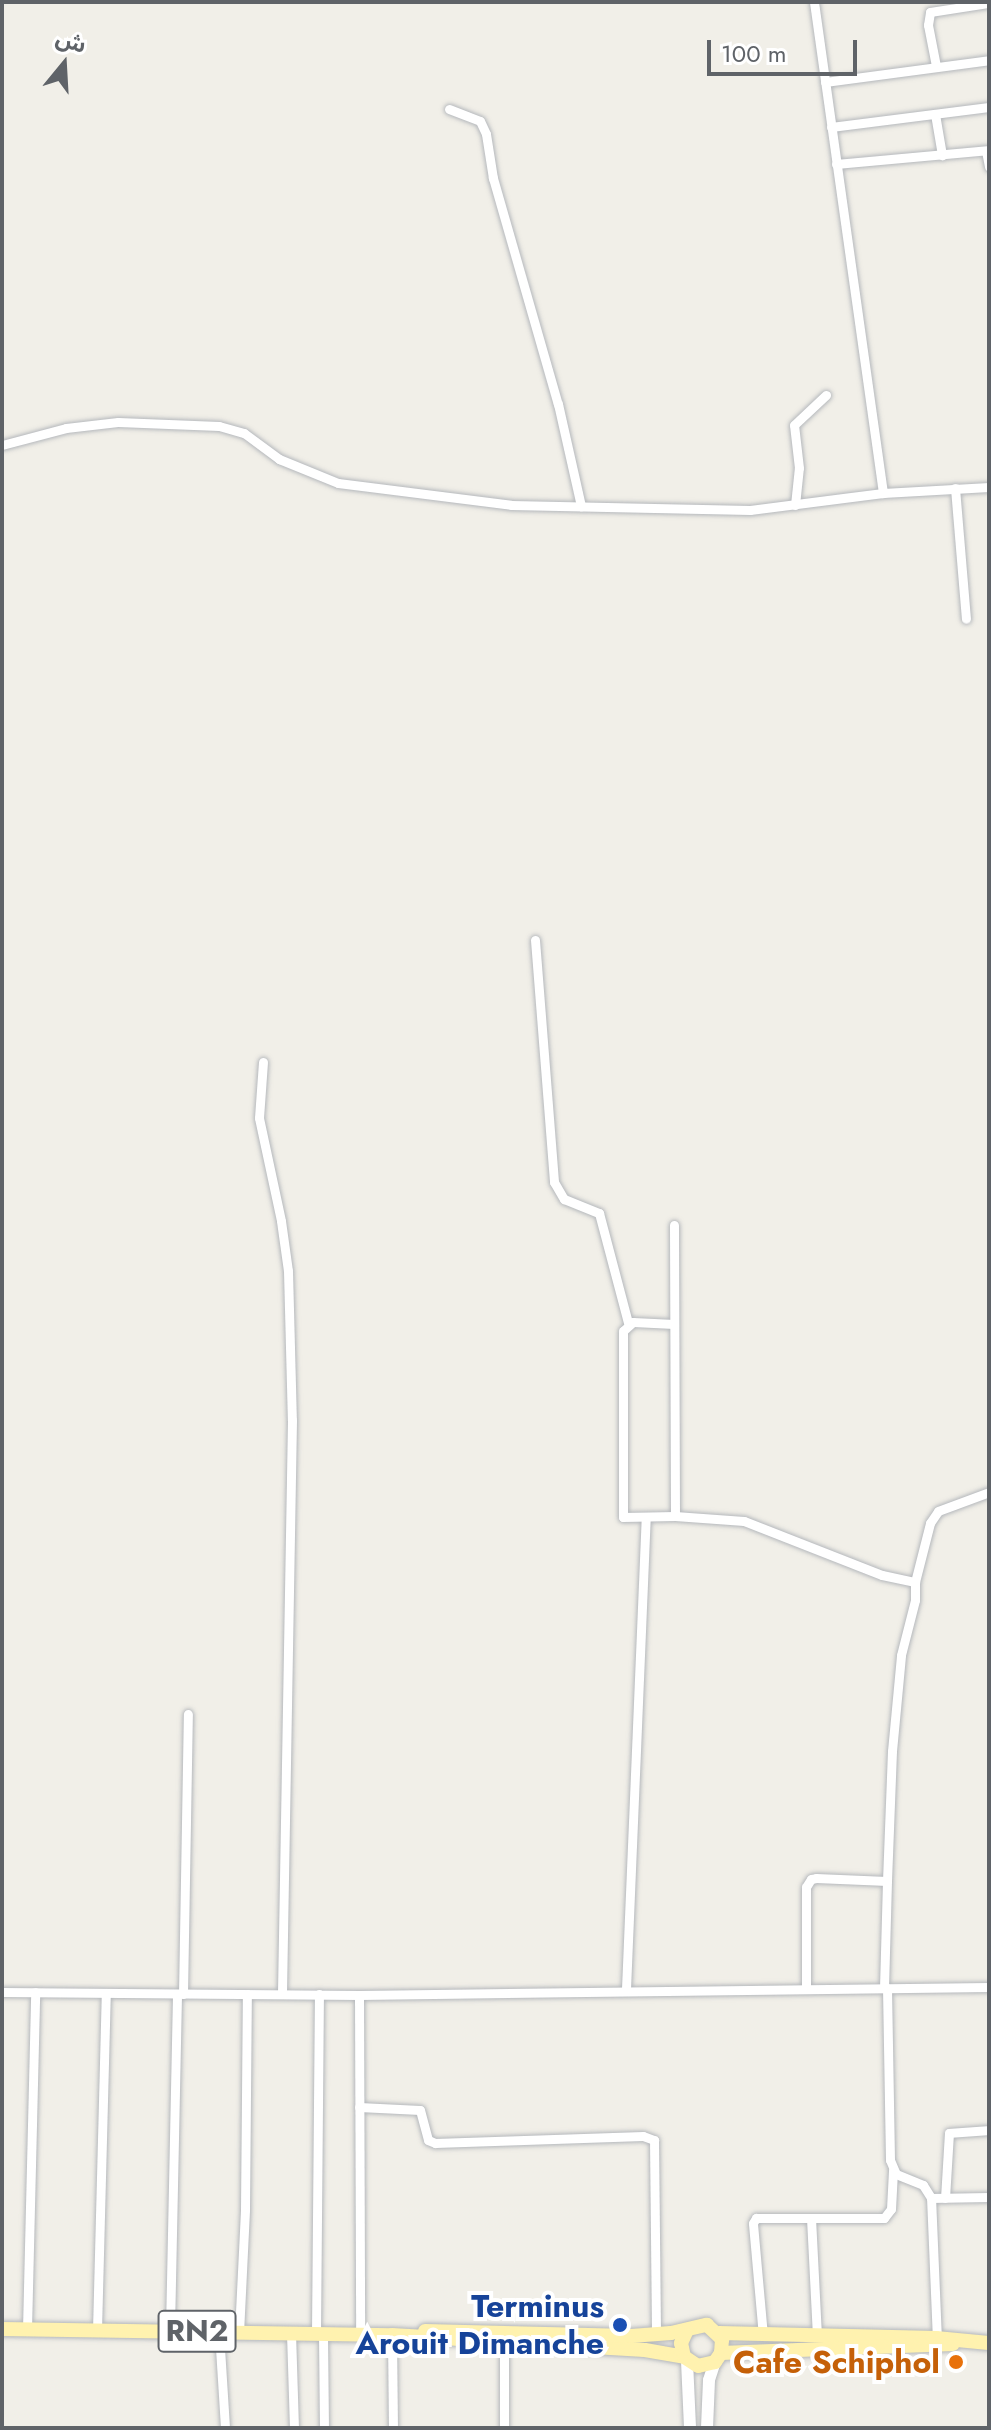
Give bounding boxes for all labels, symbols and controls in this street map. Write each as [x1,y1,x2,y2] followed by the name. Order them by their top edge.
[52,21,91,61] text: ش
[24,24,104,104] north arrow
[711,24,861,74] scale bar
[721,36,787,71] text: 100 m
[355,2288,604,2363] place label: Terminus Arouit Dimanche
[157,2305,237,2357] road number: RN2
[611,2316,629,2334] marker: Terminus Arouit Dimanche
[733,2343,940,2381] place label: Cafe Schiphol
[947,2353,965,2371] marker: Cafe Schiphol

